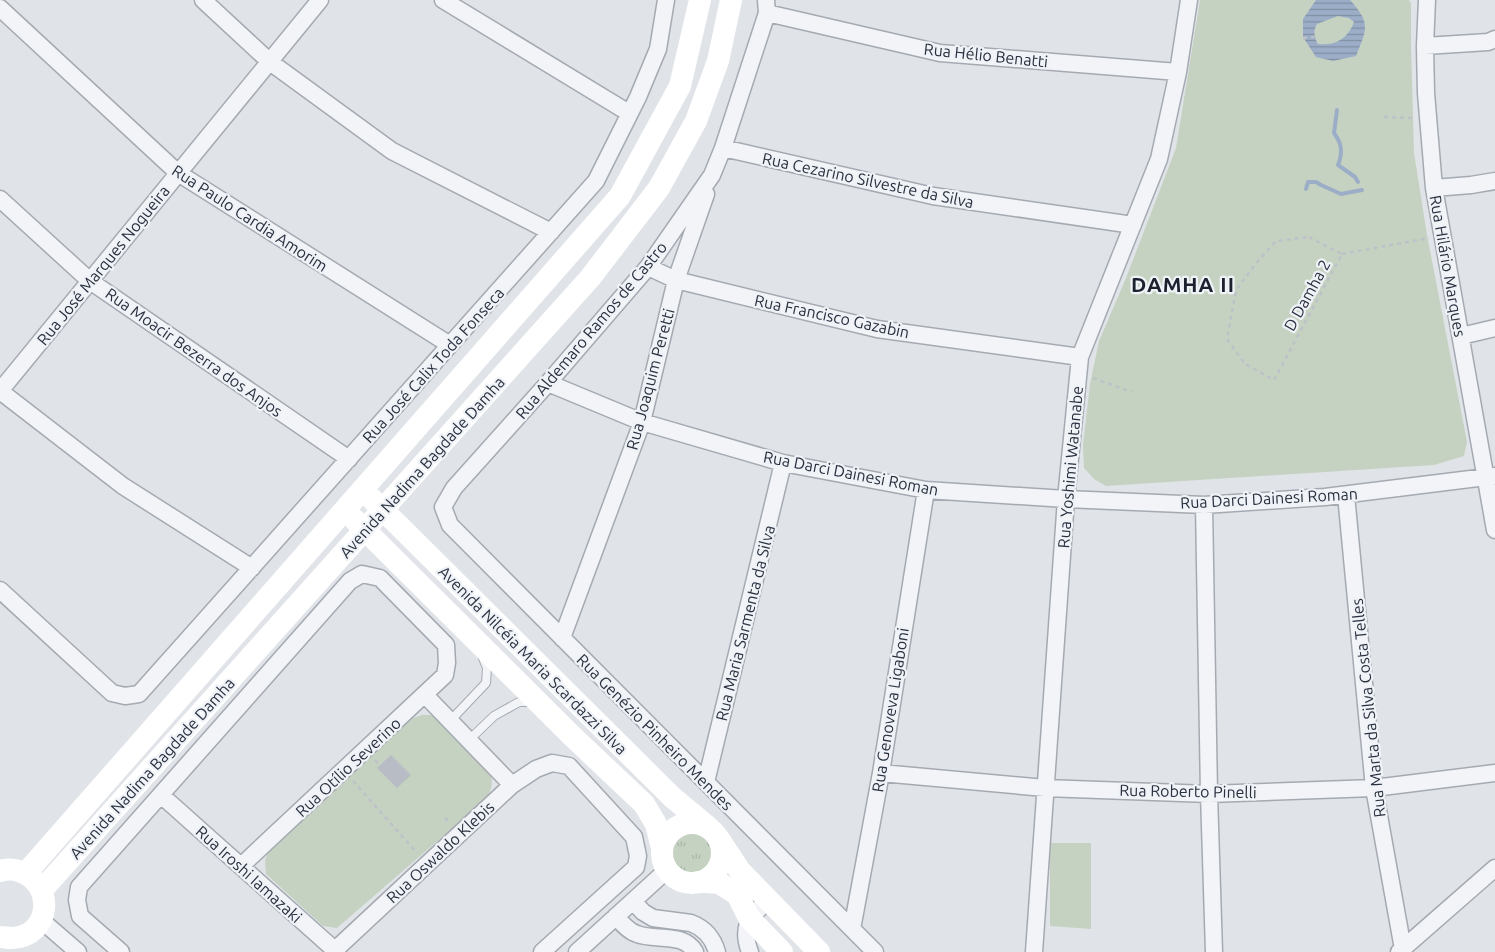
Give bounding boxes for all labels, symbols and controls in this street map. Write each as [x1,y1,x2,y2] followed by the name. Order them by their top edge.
[923,40,1049,70] street label: Rua Hélio Benatti
[761,149,975,211] street label: Rua Cezarino Silvestre da Silva
[169,161,331,275] street label: Rua Paulo Cardia Amorim
[33,182,173,348] street label: Rua José Marques Nogueira
[1427,194,1469,338] street label: Rua Hilário Marques
[512,238,670,422] street label: Rua Aldemaro Ramos de Castro
[1280,256,1334,334] street label: D Damha 2
[1131,272,1235,296] district label: DAMHA II
[102,284,286,420] street label: Rua Moacir Bezerra dos Anjos
[359,284,507,446] street label: Rua José Calix Toda Fonseca
[753,291,911,341] street label: Rua Francisco Gazabin
[622,306,678,452] street label: Rua Joaquim Peretti
[336,373,508,561] street label: Avenida Nadima Bagdade Damha
[1054,385,1086,549] street label: Rua Yoshimi Watanabe
[762,447,940,499] street label: Rua Darci Dainesi Roman
[1180,484,1358,512] street label: Rua Darci Dainesi Roman
[712,523,778,723] street label: Rua Maria Sarmenta da Silva
[435,562,631,758] street label: Avenida Nilcéia Maria Scardazzi Silva
[1348,598,1388,818] street label: Rua Marta da Silva Costa Telles
[868,626,912,794] street label: Rua Genoveva Ligaboni
[573,650,737,814] street label: Rua Genézio Pinheiro Mendes
[66,674,238,862] street label: Avenida Nadima Bagdade Damha
[292,714,404,820] street label: Rua Otílio Severino
[1119,781,1257,801] street label: Rua Roberto Pinelli
[382,797,498,906] street label: Rua Oswaldo Klebis
[192,822,306,926] street label: Rua Iroshi Iamazaki

